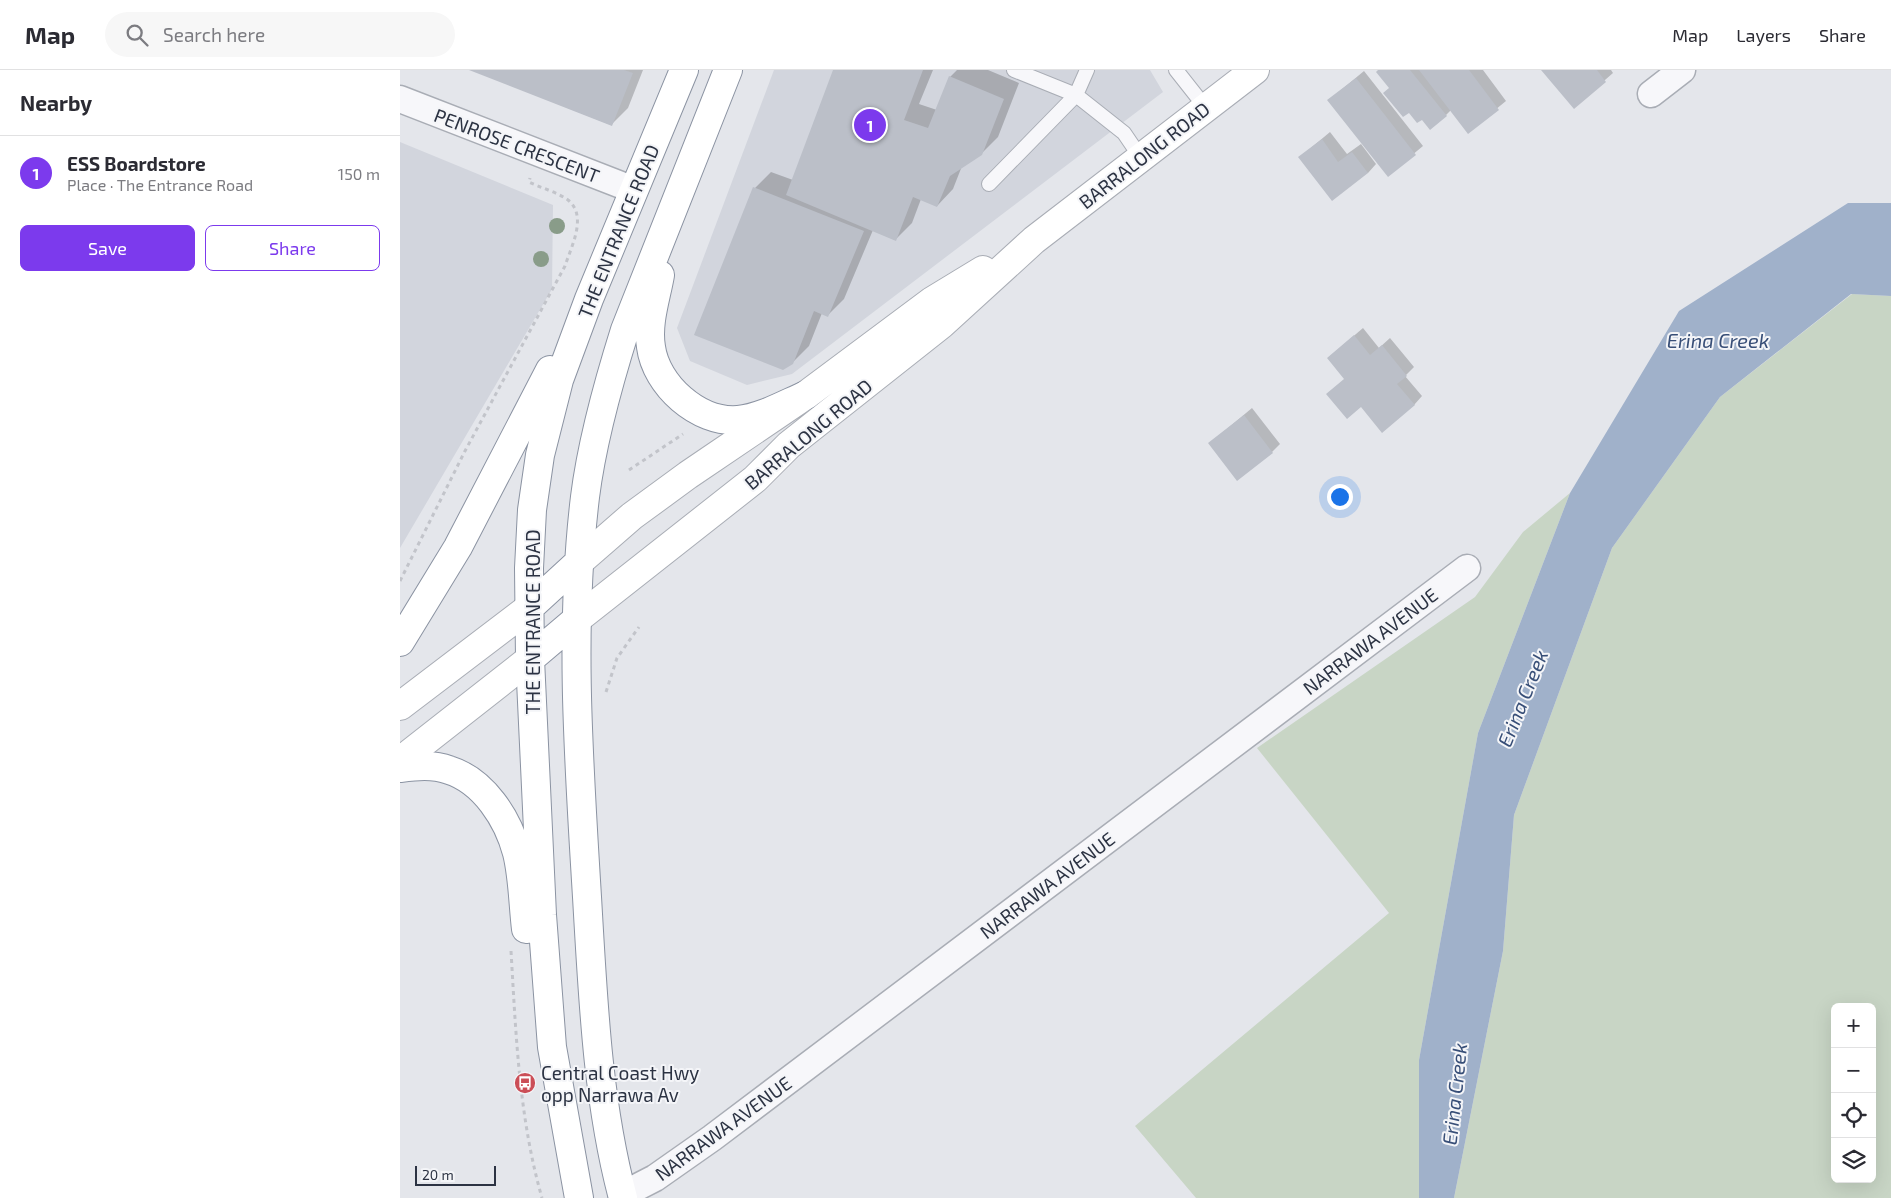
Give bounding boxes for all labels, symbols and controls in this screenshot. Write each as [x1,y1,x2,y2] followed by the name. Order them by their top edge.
[105,12,455,57] search box
[25,20,75,49] text: Map
[123,21,151,49] icon: search
[163,23,265,46] text: Search here
[1672,24,1708,46] text: Map
[1736,24,1791,46] text: Layers
[1819,24,1866,46] text: Share
[20,90,92,115] text: Nearby
[1074,97,1214,213] street label: BARRALONG ROAD
[431,103,603,187] street label: PENROSE CRESCENT
[854,106,886,144] pin: 1
[573,141,663,321] street label: THE ENTRANCE ROAD
[67,152,206,175] text: ESS Boardstore
[33,164,39,183] text: 1
[338,164,380,183] text: 150 m
[67,175,253,194] text: Place · The Entrance Road
[20,225,195,271] button: Save
[205,225,380,271] button: Share
[1667,328,1769,352] water label: Erina Creek
[740,374,876,494] street label: BARRALONG ROAD
[1327,484,1353,510] your location
[521,529,544,715] street label: THE ENTRANCE ROAD
[1298,583,1442,699] street label: NARRAWA AVENUE
[1492,646,1552,750] water label: Erina Creek
[975,827,1119,943] street label: NARRAWA AVENUE
[1831,1003,1876,1183] map controls
[1831,1003,1876,1048] button: +
[1437,1042,1471,1146] water label: Erina Creek
[1831,1048,1876,1093] button: −
[541,1061,699,1106] place label: Central Coast Hwy opp Narrawa Av
[513,1071,537,1095] bus stop icon: Central Coast Hwy opp Narrawa Av
[650,1071,796,1185] street label: NARRAWA AVENUE
[1831,1093,1876,1138] button: locate
[1831,1138,1876,1183] button: layers
[415,1163,496,1186] scale bar
[422,1166,454,1183] text: 20 m

